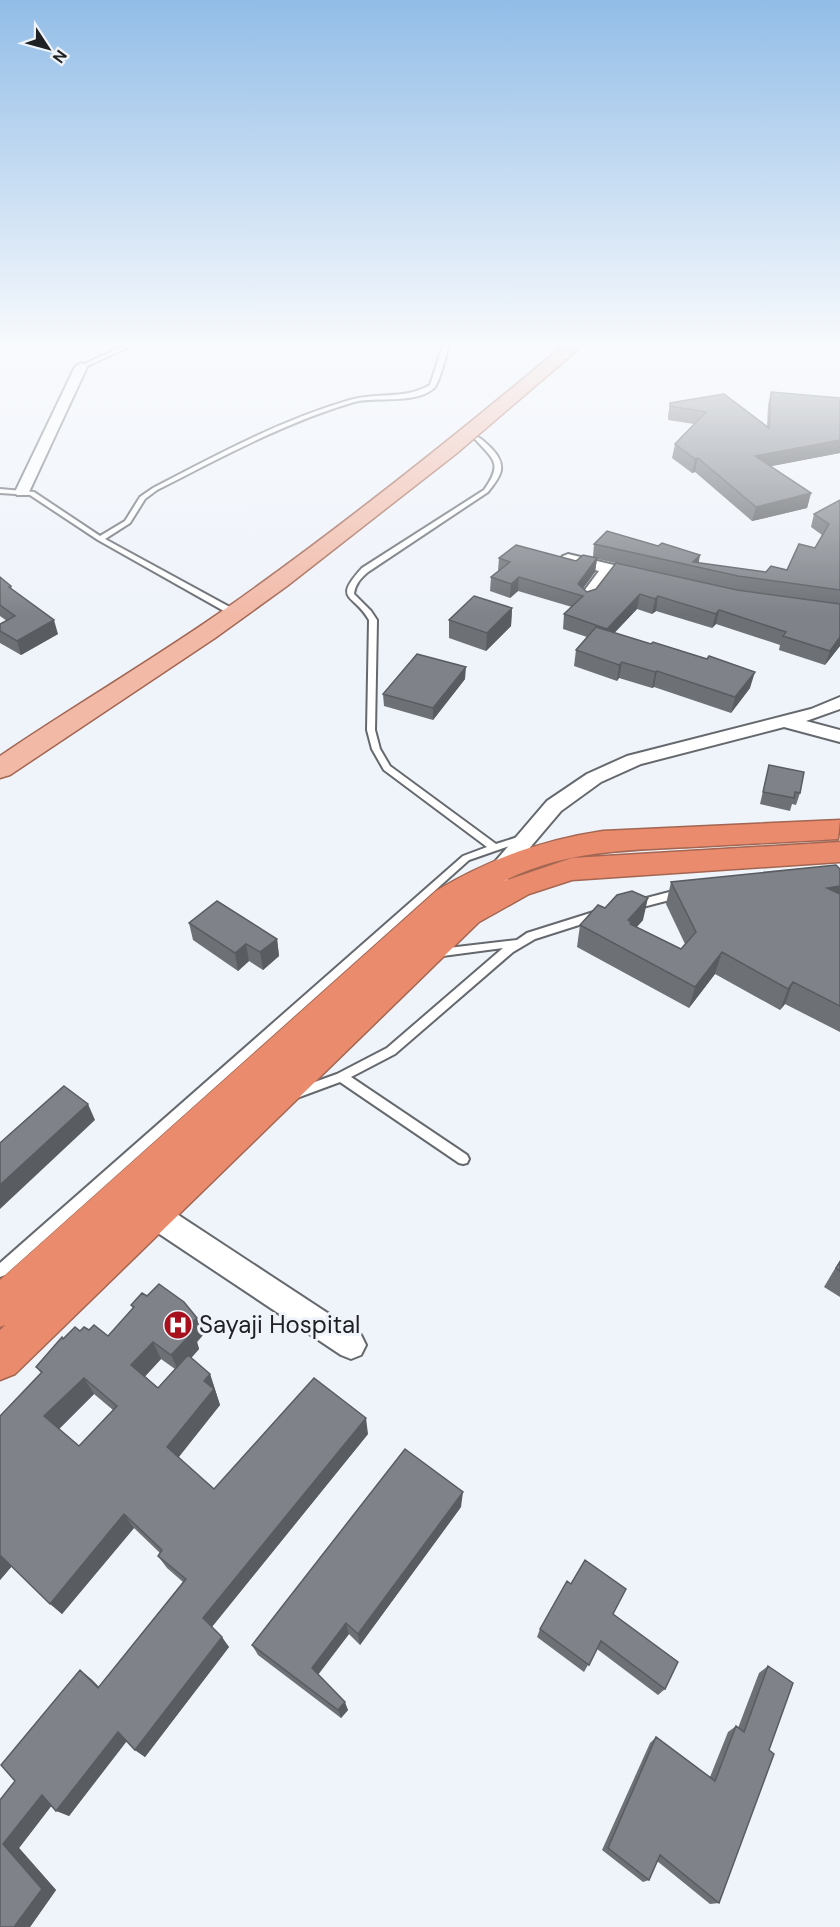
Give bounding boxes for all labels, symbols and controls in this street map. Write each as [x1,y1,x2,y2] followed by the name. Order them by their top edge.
[18,18,78,78] north arrow
[48,46,72,67] text: N
[162,1309,194,1341] hospital icon: Sayaji Hospital
[199,1309,360,1340] place label: Sayaji Hospital

